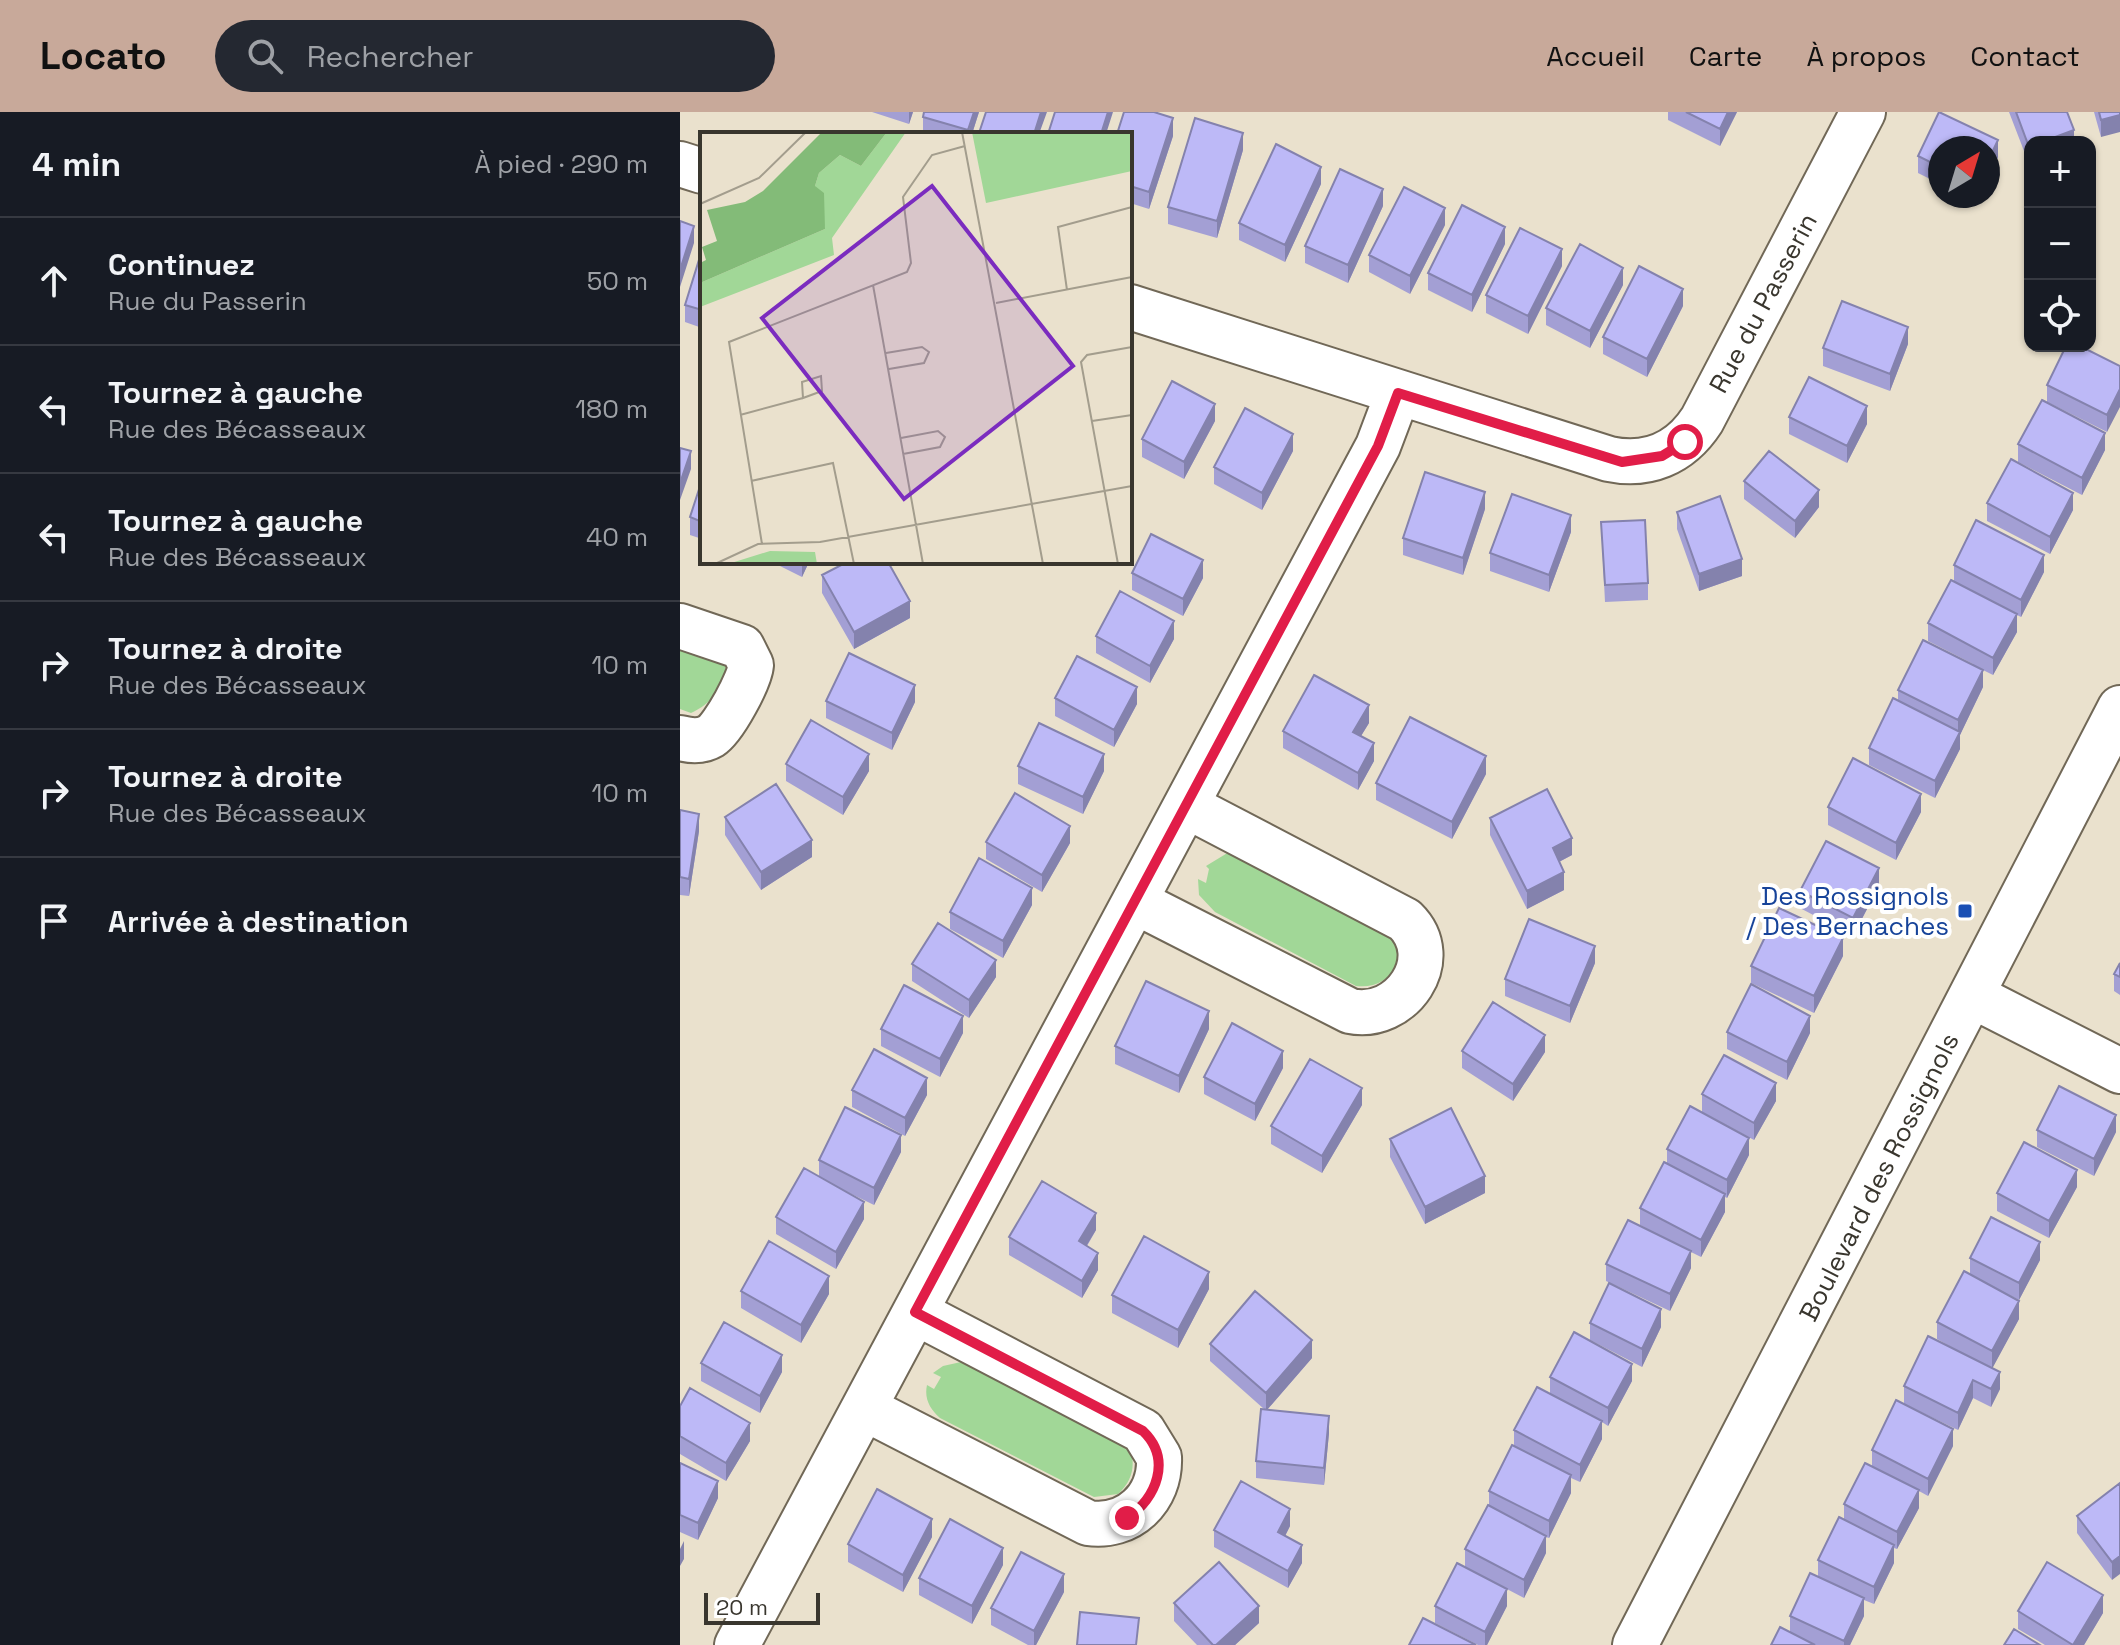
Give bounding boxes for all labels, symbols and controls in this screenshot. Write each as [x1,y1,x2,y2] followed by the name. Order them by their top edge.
[215,20,775,92] search box
[40,32,167,80] text: Locato
[243,34,287,78] icon: search
[307,37,474,76] text: Rechercher
[1546,38,1645,74] text: Accueil
[1689,38,1762,74] text: Carte
[1806,38,1926,74] text: À propos
[1970,38,2080,74] text: Contact
[700,132,1132,564] inset map
[1928,136,2000,208] north arrow
[2024,136,2096,352] map controls
[2024,136,2096,208] button: +
[32,143,121,186] text: 4 min
[475,147,648,181] text: À pied · 290 m
[1701,207,1825,399] street label: Rue du Passerin
[2024,208,2096,280] button: −
[108,245,255,284] text: Continuez
[32,259,76,303] icon: ahead
[587,264,648,298] text: 50 m
[2024,280,2096,352] button: locate
[108,284,307,318] text: Rue du Passerin
[108,373,363,412] text: Tournez à gauche
[32,387,76,431] icon: left
[575,392,648,426] text: 180 m
[108,412,367,446] text: Rue des Bécasseaux
[1667,424,1703,460] route start
[108,501,363,540] text: Tournez à gauche
[32,515,76,559] icon: left
[586,520,648,554] text: 40 m
[108,540,367,574] text: Rue des Bécasseaux
[108,629,342,668] text: Tournez à droite
[32,643,76,687] icon: right
[591,648,648,682] text: 10 m
[108,668,367,702] text: Rue des Bécasseaux
[108,757,342,796] text: Tournez à droite
[32,771,76,815] icon: right
[591,776,648,810] text: 10 m
[108,796,367,830] text: Rue des Bécasseaux
[1746,879,1949,943] place label: Des Rossignols / Des Bernaches
[32,899,76,943] icon: arrive
[108,902,409,941] text: Arrivée à destination
[1956,902,1974,920] marker: Des Rossignols / Des Bernaches
[1791,1027,1967,1327] street label: Boulevard des Rossignols
[1109,1500,1145,1536] route end
[704,1589,820,1625] scale bar
[716,1593,768,1621] text: 20 m

